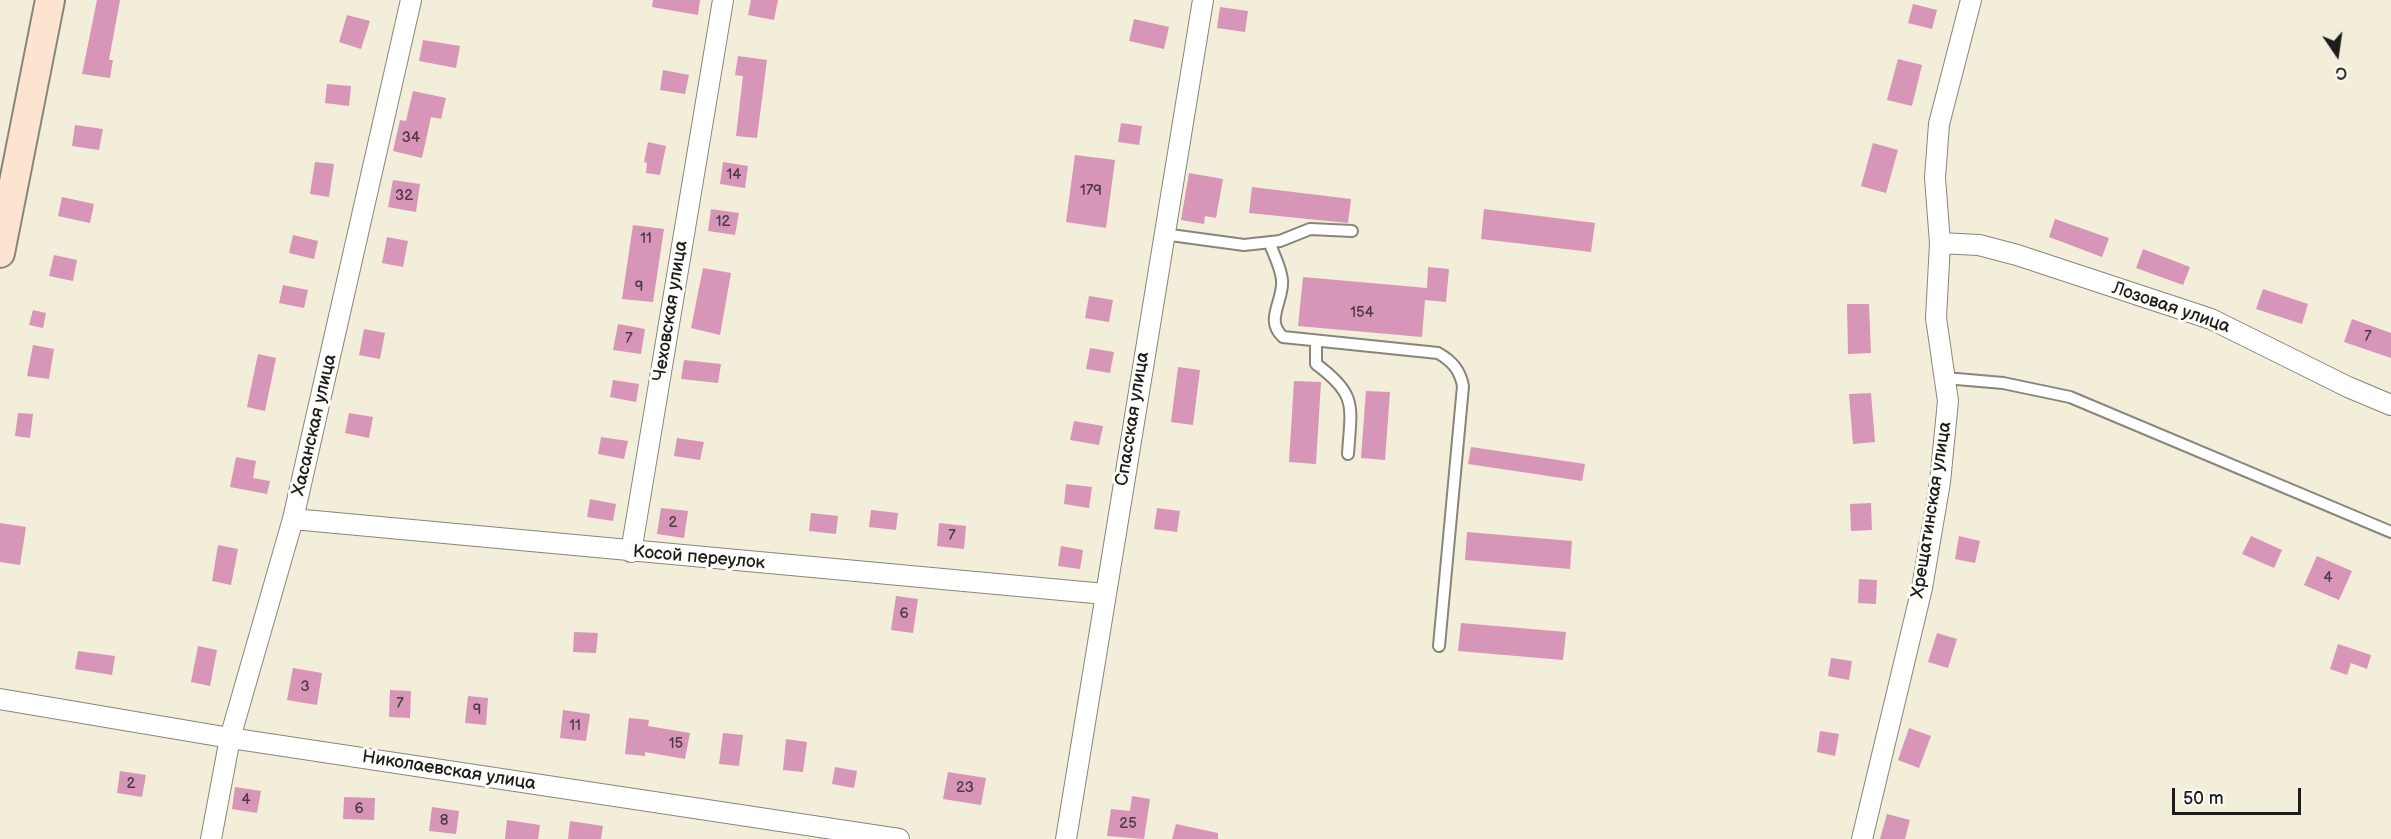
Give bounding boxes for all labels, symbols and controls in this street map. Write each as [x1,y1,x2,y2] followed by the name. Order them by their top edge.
[2307,24,2367,84] north arrow
[2334,62,2349,83] text: С
[402,129,420,147] house number: 34
[727,166,741,184] house number: 14
[1080,182,1102,200] house number: 179
[395,187,413,205] house number: 32
[716,213,730,231] house number: 12
[640,230,652,248] house number: 11
[649,239,693,383] street label: Чеховская улица
[635,278,643,296] house number: 9
[2109,278,2233,338] street label: Лозовая улица
[1350,304,1374,322] house number: 154
[2364,328,2372,346] house number: 7
[625,330,633,348] house number: 7
[1112,350,1154,488] street label: Спасская улица
[288,352,342,498] street label: Хасанская улица
[1907,420,1957,600] street label: Хрещатинская улица
[669,514,677,532] house number: 2
[948,527,956,545] house number: 7
[632,541,766,575] street label: Косой переулок
[2323,569,2333,587] house number: 4
[899,605,909,623] house number: 6
[300,678,310,696] house number: 3
[396,695,404,713] house number: 7
[473,701,481,719] house number: 9
[569,717,581,735] house number: 11
[669,735,683,753] house number: 15
[361,747,537,795] street label: Николаевская улица
[127,775,135,793] house number: 2
[2175,776,2304,814] scale bar
[956,779,974,797] house number: 23
[2183,788,2224,809] text: 50 m
[241,791,251,809] house number: 4
[354,800,364,818] house number: 6
[440,812,448,830] house number: 8
[1119,815,1137,833] house number: 25

